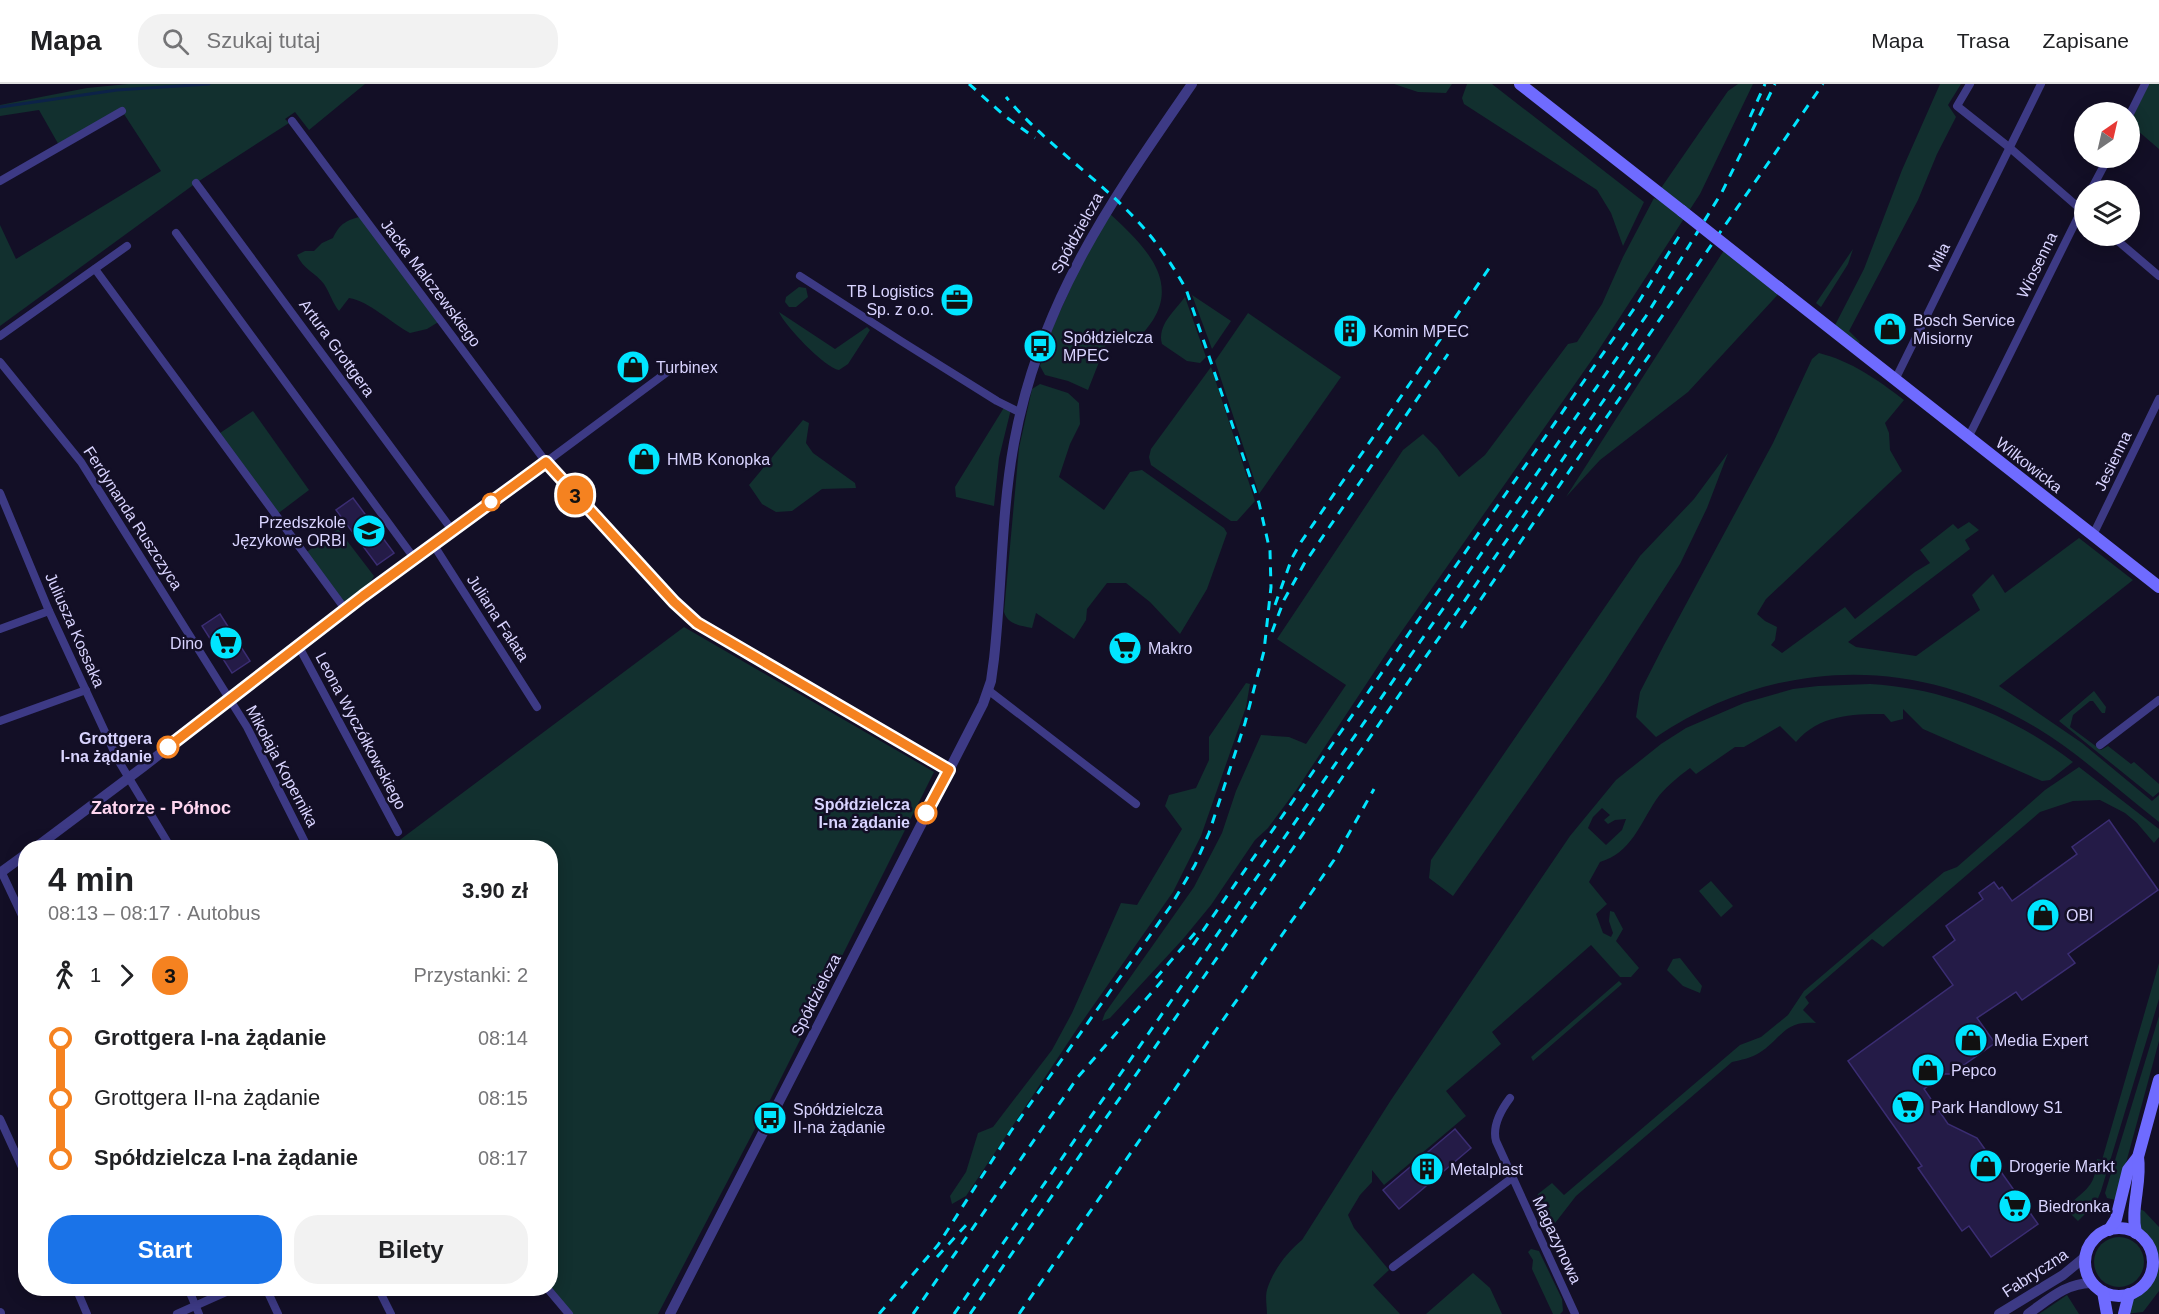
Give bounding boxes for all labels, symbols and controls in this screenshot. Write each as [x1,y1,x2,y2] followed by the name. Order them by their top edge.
[138,14,558,68] search box
[30,25,102,56] text: Mapa
[159,25,192,58] icon: search
[207,28,320,53] text: Szukaj tutaj
[1871,29,1924,52] text: Mapa
[1957,29,2010,52] text: Trasa
[2043,29,2129,52] text: Zapisane
[2074,102,2140,168] north arrow
[2074,102,2140,246] map controls
[2074,180,2140,246] button: layers
[1048,190,1106,276] street label: Spółdzielcza
[378,216,484,350] street label: Jacka Malczewskiego
[2014,229,2060,301] street label: Wiosenna
[1925,240,1953,274] street label: Miła
[939,282,975,318] office icon: TB Logistics Sp. z o.o.
[847,283,934,318] place label: TB Logistics Sp. z o.o.
[296,296,378,400] street label: Artura Grottgera
[1872,311,1908,347] shop icon: Bosch Service Misiorny
[1913,312,2015,347] place label: Bosch Service Misiorny
[1332,313,1368,349] building icon: Komin MPEC
[1373,323,1469,340] place label: Komin MPEC
[1022,328,1058,364] bus stop icon: Spółdzielcza MPEC
[1063,329,1153,364] place label: Spółdzielcza MPEC
[615,349,651,385] shop icon: Turbinex
[656,359,718,376] place label: Turbinex
[2091,428,2135,494] street label: Jesienna
[1993,434,2065,496] street label: Wilkowicka
[626,441,662,477] shop icon: HMB Konopka
[80,443,186,593] street label: Ferdynanda Ruszczyca
[667,451,770,468] place label: HMB Konopka
[556,476,594,514] line badge: 3
[569,484,581,507] text: 3
[482,493,500,511] unlabelled marker
[351,513,387,549] school or university icon: Przedszkole Językowe ORBI
[232,514,346,549] place label: Przedszkole Językowe ORBI
[42,570,108,690] street label: Juliusza Kossaka
[464,572,532,664] street label: Juliana Fałata
[208,625,244,661] supermarket icon: Dino
[1107,630,1143,666] supermarket icon: Makro
[170,635,203,652] place label: Dino
[1148,640,1193,657] place label: Makro
[312,650,410,812] street label: Leona Wyczółkowskiego
[243,702,321,830] street label: Mikołaja Kopernika
[60,730,152,765] place label: Grottgera I-na żądanie
[157,736,179,758] marker: Grottgera I-na żądanie
[814,796,910,831] place label: Spółdzielcza I-na żądanie
[91,798,231,818] district label: Zatorze - Północ
[915,802,937,824] marker: Spółdzielcza I-na żądanie
[48,861,134,898] text: 4 min
[462,878,528,903] text: 3.90 zł
[2025,897,2061,933] shop icon: OBI
[48,902,260,924] text: 08:13 – 08:17 · Autobus
[2066,907,2094,924] place label: OBI
[788,951,844,1039] street label: Spółdzielcza
[48,959,81,992] icon: walk
[110,959,143,992] icon: forward
[90,964,101,986] text: 1
[164,964,176,987] text: 3
[414,964,528,986] text: Przystanki: 2
[1953,1022,1989,1058] shop icon: Media Expert
[94,1025,326,1050] text: Grottgera I-na żądanie
[478,1027,528,1049] text: 08:14
[1994,1032,2089,1049] place label: Media Expert
[1910,1052,1946,1088] shop icon: Pepco
[1951,1062,1996,1079] place label: Pepco
[94,1085,320,1110] text: Grottgera II-na żądanie
[478,1087,528,1109] text: 08:15
[1890,1089,1926,1125] supermarket icon: Park Handlowy S1
[1931,1099,2063,1116] place label: Park Handlowy S1
[752,1100,788,1136] bus stop icon: Spółdzielcza II-na żądanie
[793,1101,886,1136] place label: Spółdzielcza II-na żądanie
[94,1145,358,1170] text: Spółdzielcza I-na żądanie
[478,1147,528,1169] text: 08:17
[1968,1148,2004,1184] shop icon: Drogerie Markt
[1409,1151,1445,1187] building icon: Metalplast
[2009,1158,2115,1175] place label: Drogerie Markt
[1450,1161,1523,1178] place label: Metalplast
[1997,1188,2033,1224] supermarket icon: Biedronka
[1529,1194,1585,1286] street label: Magazynowa
[2038,1198,2110,1215] place label: Biedronka
[48,1215,282,1284] button: Start
[294,1215,528,1284] button: Bilety
[1999,1245,2071,1300] street label: Fabryczna

